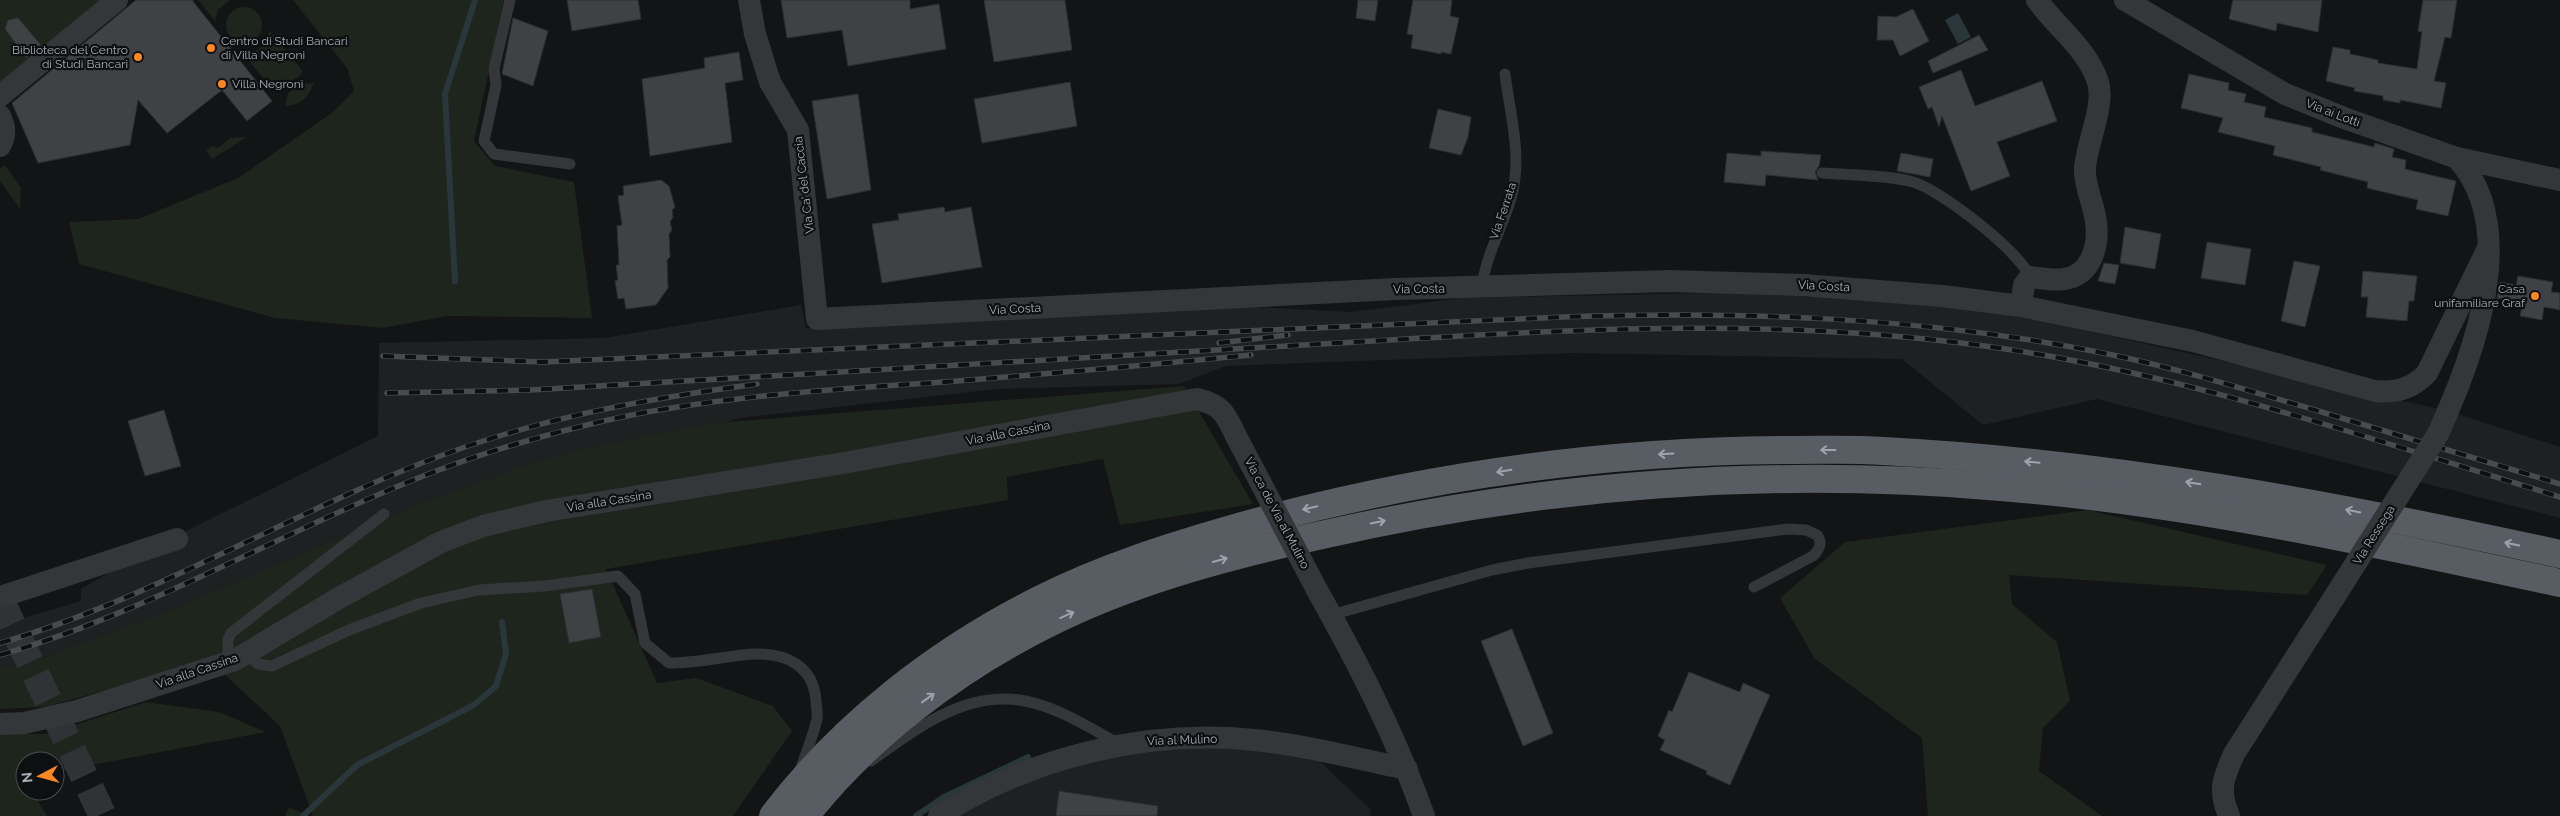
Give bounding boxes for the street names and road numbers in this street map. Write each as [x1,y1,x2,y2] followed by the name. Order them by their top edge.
[2304,96,2362,130] street label: Via ai Lotti
[791,136,817,234] street label: Via Ca' del Caccia
[1487,181,1519,241] street label: Via Ferrata
[1798,278,1850,294] street label: Via Costa
[1393,282,1445,296] street label: Via Costa
[989,301,1041,317] street label: Via Costa
[965,418,1051,448] street label: Via alla Cassina
[1242,455,1312,571] street label: Via ca de Via al Mulino
[566,487,652,515] street label: Via alla Cassina
[2350,503,2398,567] street label: Via Ressega
[154,650,240,692] street label: Via alla Cassina
[1147,732,1217,748] street label: Via al Mulino

